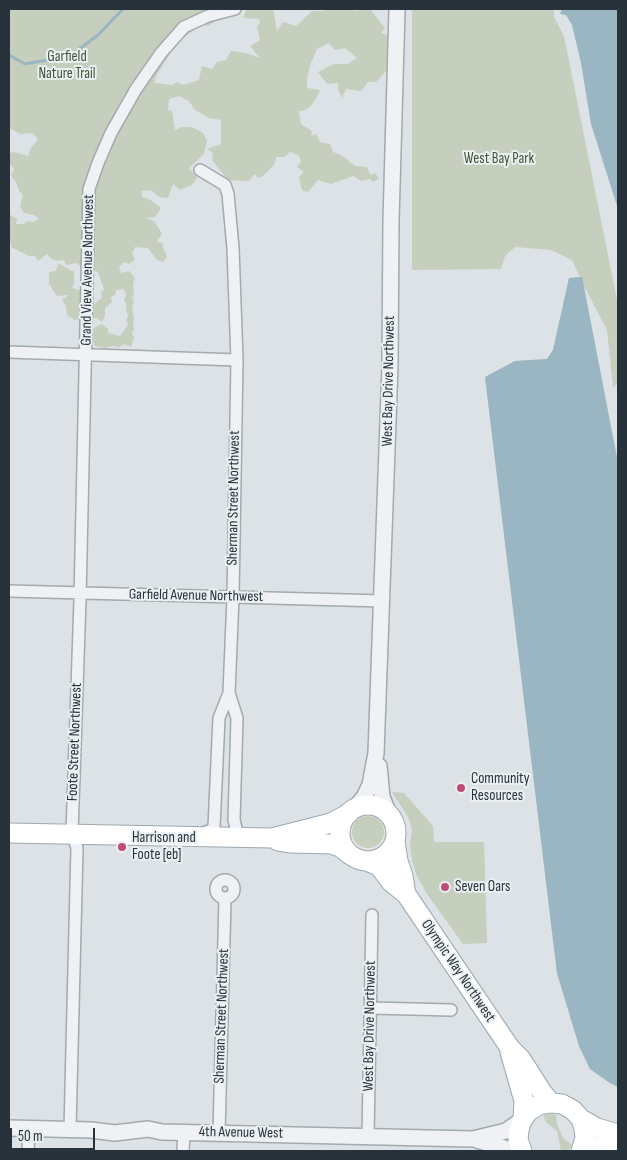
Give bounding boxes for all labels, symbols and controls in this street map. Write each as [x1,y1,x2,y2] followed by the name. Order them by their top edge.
[38,48,96,83] park label: Garfield Nature Trail
[464,150,534,168] park label: West Bay Park
[78,194,98,346] street label: Grand View Avenue Northwest
[379,315,399,447] street label: West Bay Drive Northwest
[224,430,244,566] street label: Sherman Street Northwest
[129,586,263,606] street label: Garfield Avenue Northwest
[64,682,86,802] street label: Foote Street Northwest
[471,770,529,805] place label: Community Resources
[455,782,467,794] marker: Community Resources
[132,829,196,864] place label: Harrison and Foote [eb]
[116,841,128,853] marker: Harrison and Foote [eb]
[455,878,510,896] place label: Seven Oars
[439,881,451,893] marker: Seven Oars
[417,916,499,1026] street label: Olympic Way Northwest
[211,948,233,1084] street label: Sherman Street Northwest
[360,960,380,1092] street label: West Bay Drive Northwest
[12,1118,98,1150] scale bar
[199,1123,283,1143] street label: 4th Avenue West
[18,1127,43,1146] text: 50 m

